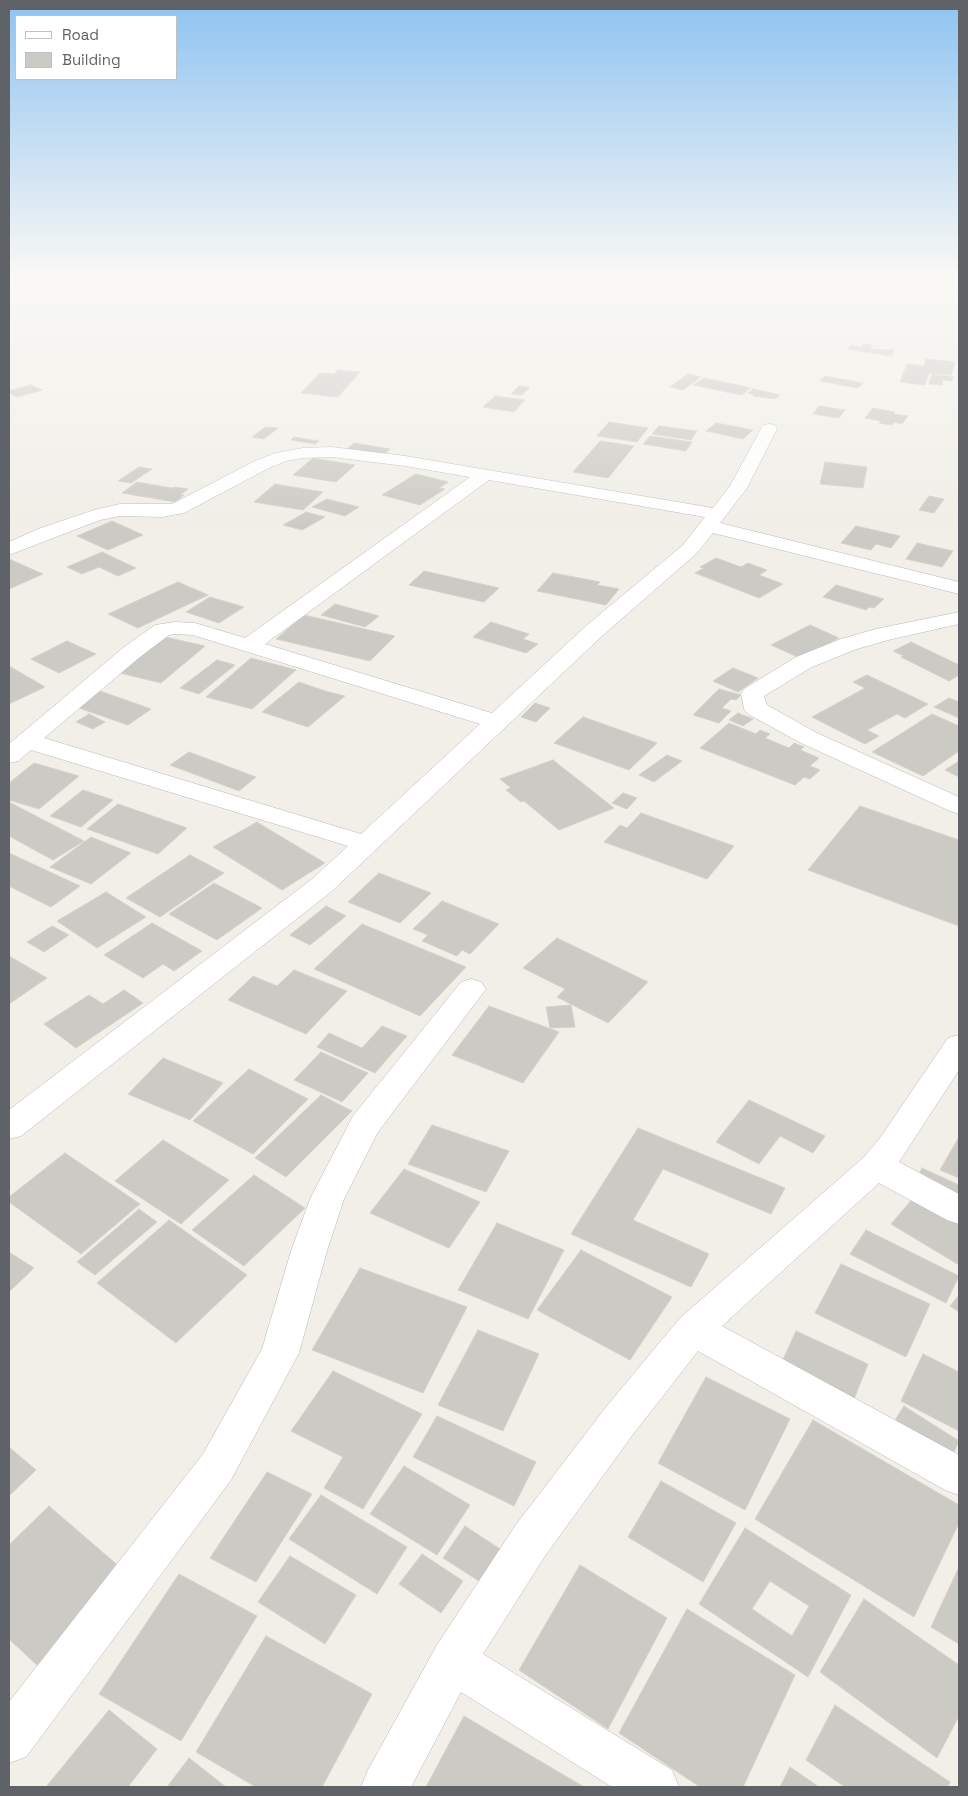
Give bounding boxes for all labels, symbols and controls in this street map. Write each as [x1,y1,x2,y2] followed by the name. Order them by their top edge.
[15,15,178,80] legend
[62,25,99,44] text: Road
[62,50,121,69] text: Building

